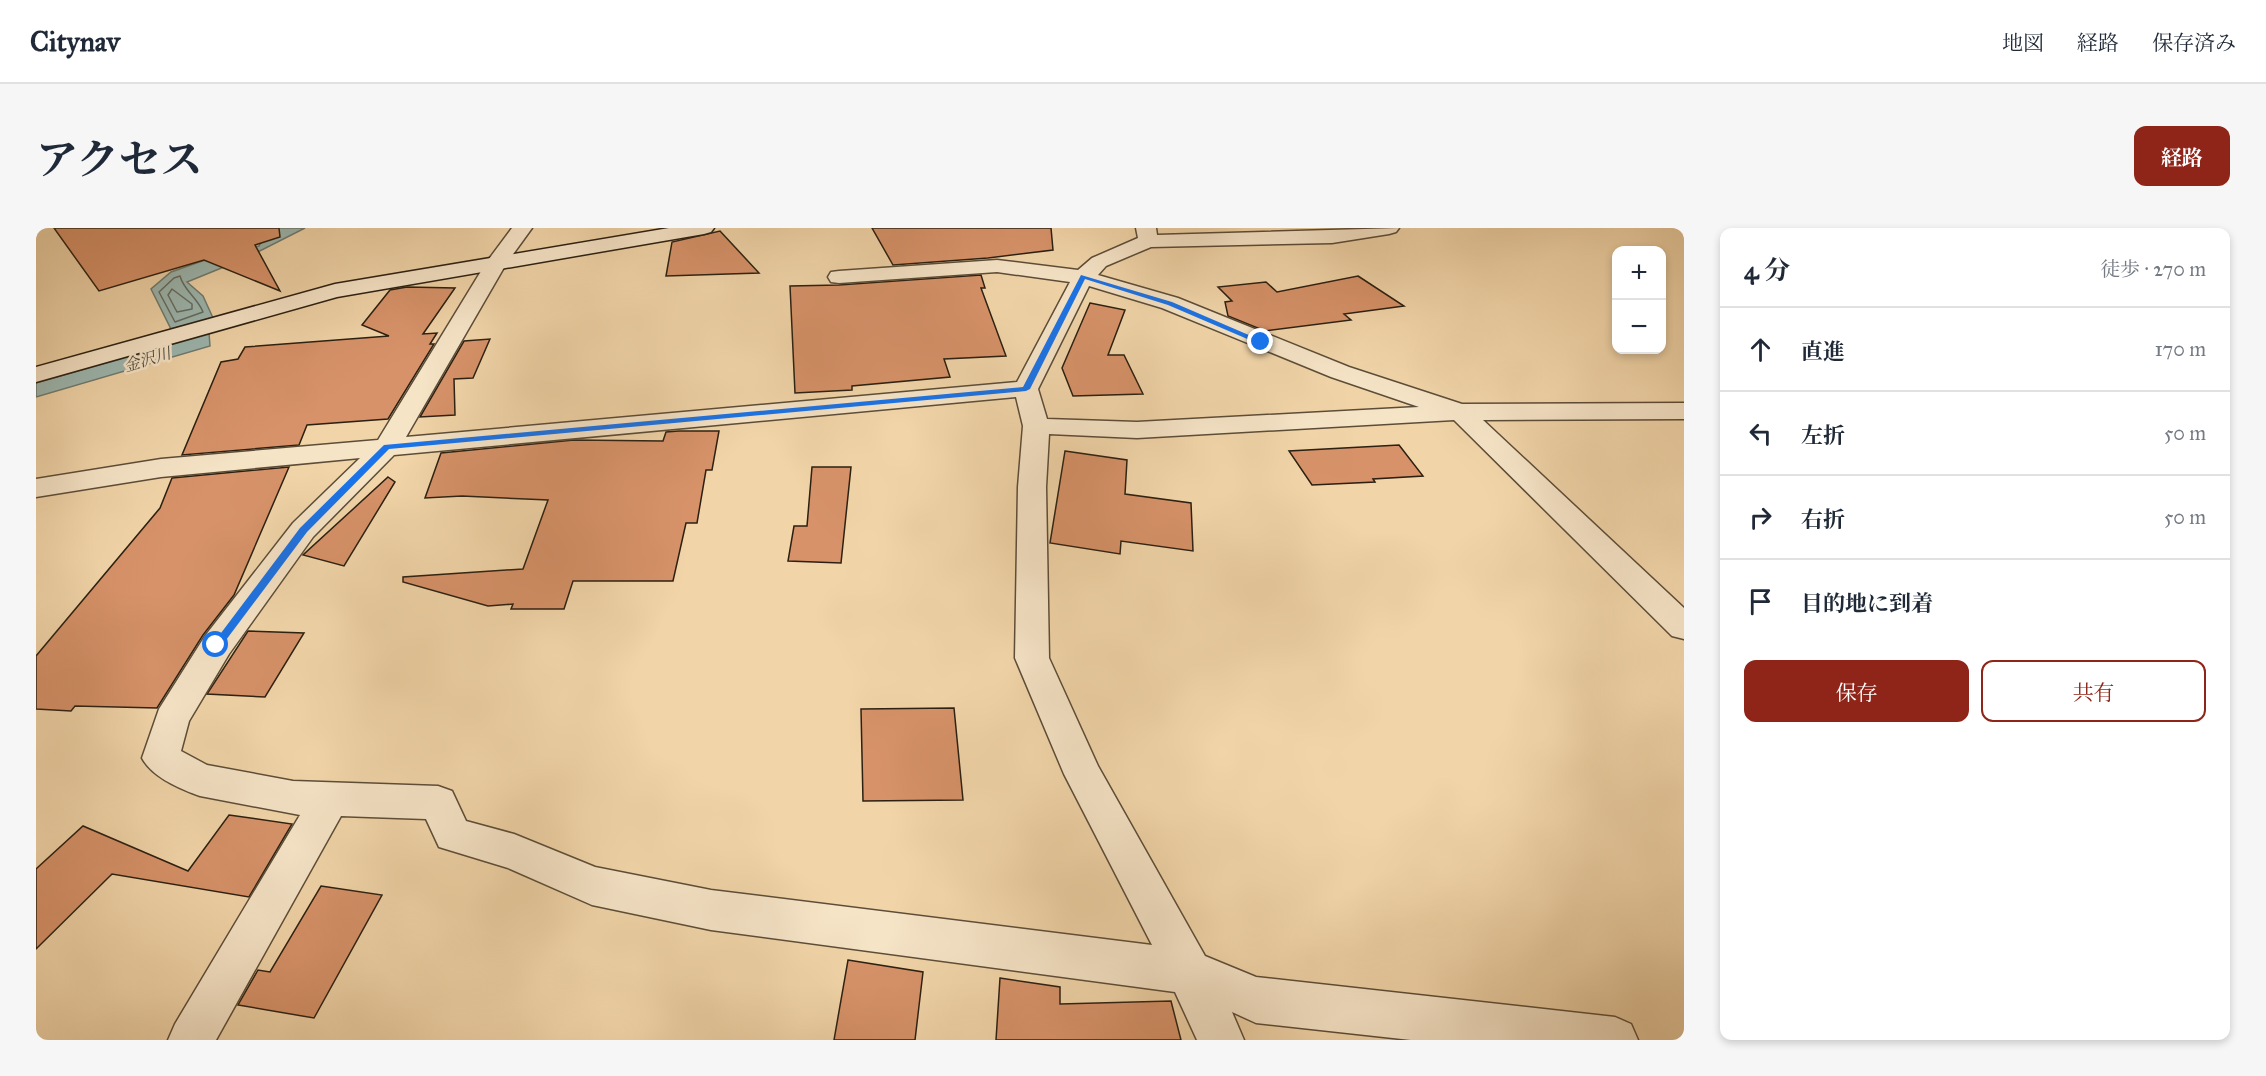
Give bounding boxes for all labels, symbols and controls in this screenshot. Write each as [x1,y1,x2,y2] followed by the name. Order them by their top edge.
[30,24,120,59] text: Citynav
[2002,30,2044,56] text: 地図
[2077,30,2119,56] text: 経路
[2152,30,2236,56] text: 保存済み
[2134,126,2230,186] button: 経路
[36,134,203,186] text: アクセス
[1612,246,1666,354] map controls
[1612,246,1666,300] button: +
[1744,254,1790,286] text: 4 分
[2100,257,2206,281] text: 徒歩 · 270 m
[1612,300,1666,354] button: −
[1247,328,1273,354] route end
[1744,333,1777,366] icon: ahead
[2155,337,2206,361] text: 170 m
[1801,338,1845,365] text: 直進
[121,343,175,376] water label: 金沢川
[1744,417,1777,450] icon: left
[2164,421,2206,445] text: 50 m
[1801,422,1845,449] text: 左折
[1744,501,1777,534] icon: right
[2164,505,2206,529] text: 50 m
[1801,506,1845,533] text: 右折
[1744,585,1777,618] icon: arrive
[1801,590,1933,617] text: 目的地に到着
[202,631,228,657] route start
[1744,660,1969,722] button: 保存
[1981,660,2206,722] button: 共有

